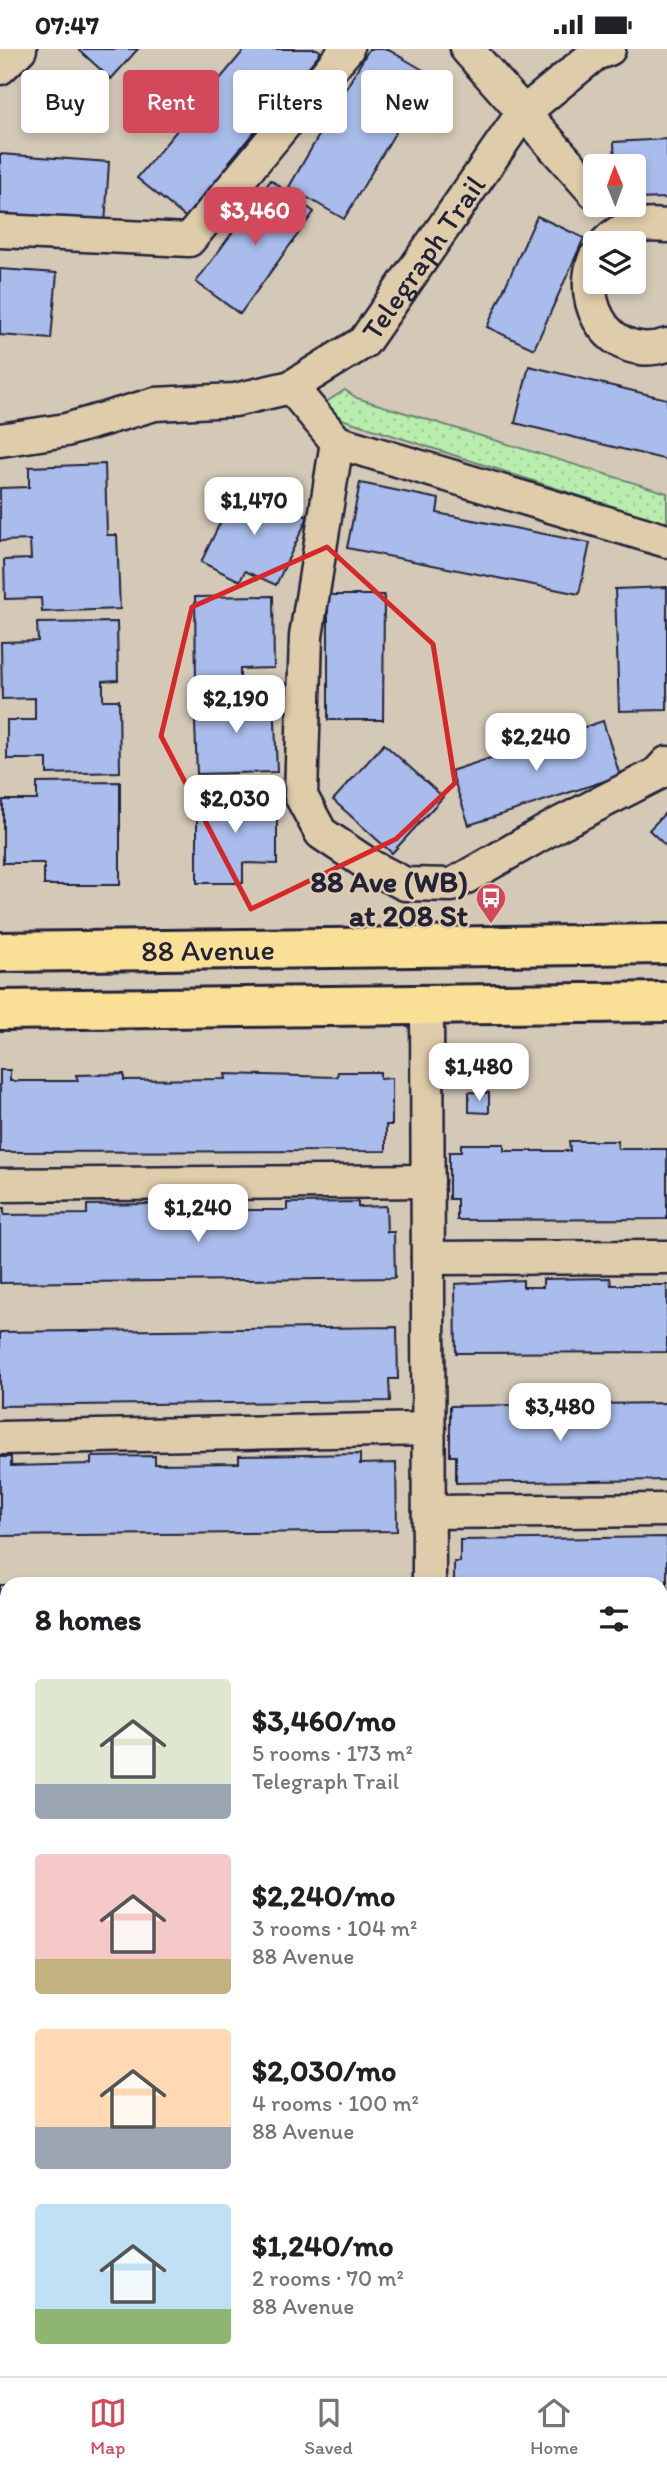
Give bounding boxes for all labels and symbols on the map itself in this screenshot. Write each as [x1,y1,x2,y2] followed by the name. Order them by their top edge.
[583,154,646,217] north arrow
[353,167,493,347] street label: Telegraph Trail
[198,187,312,247] pin: $3,460
[197,477,311,537] pin: $1,470
[179,675,293,735] pin: $2,190
[479,713,593,773] pin: $2,240
[178,775,292,835] pin: $2,030
[310,863,468,934] place label: 88 Ave (WB) at 208 St
[474,881,508,925] bus stop icon: 88 Ave (WB) at 208 St
[141,930,275,969] street label: 88 Avenue
[422,1044,536,1103] pin: $1,480
[141,1185,255,1244] pin: $1,240
[503,1383,617,1443] pin: $3,480

